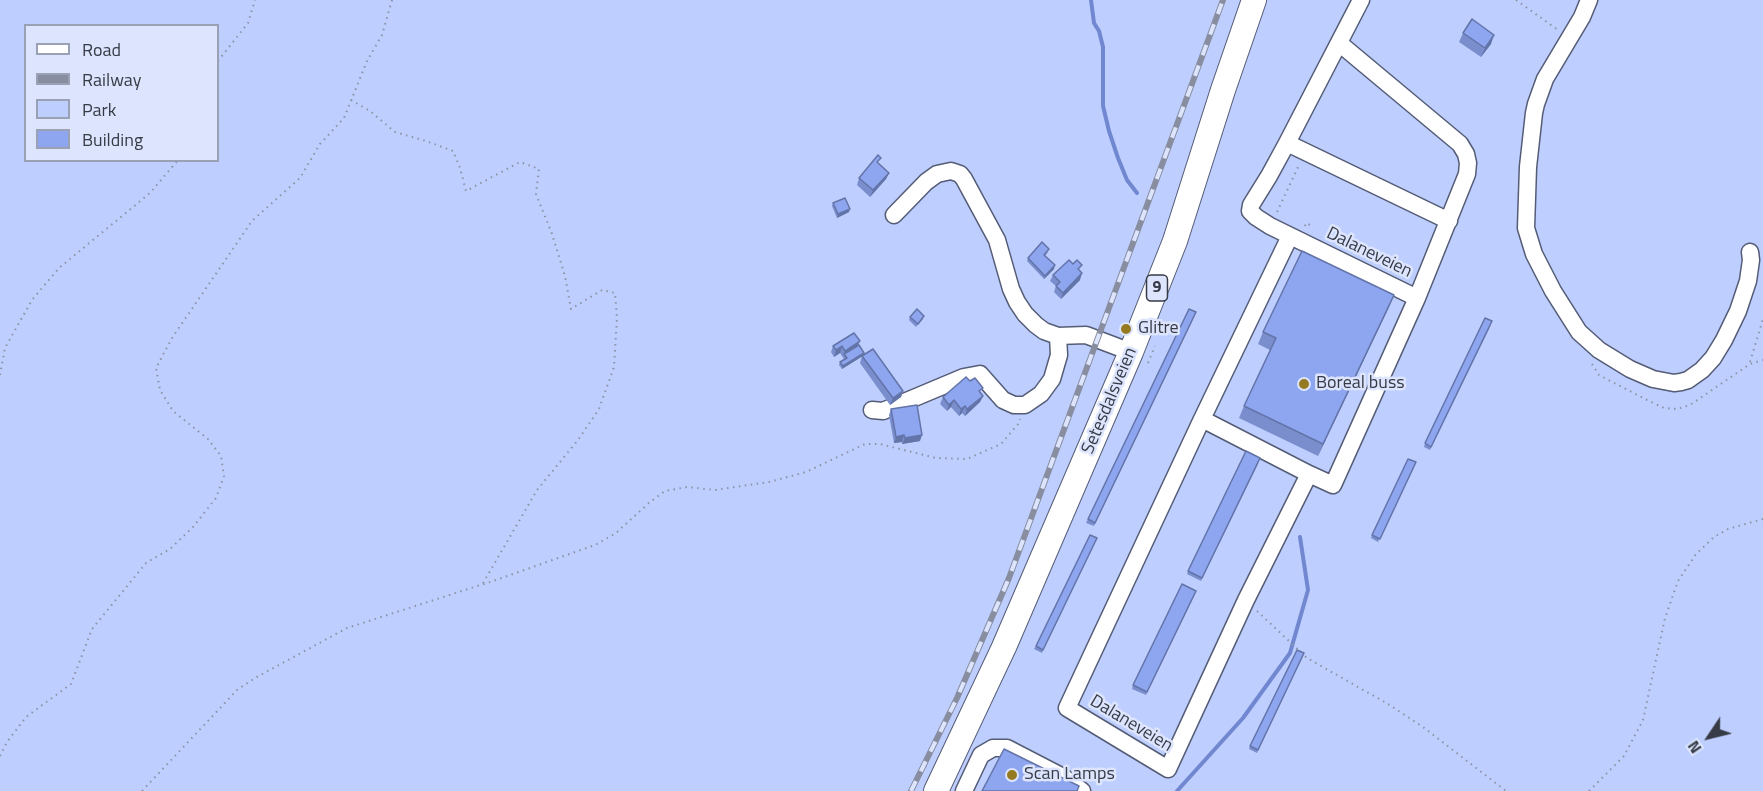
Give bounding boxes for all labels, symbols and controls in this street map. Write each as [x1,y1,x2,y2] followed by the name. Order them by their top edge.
[24,24,219,162] legend
[82,36,121,63] text: Road
[82,66,141,93] text: Railway
[82,96,116,123] text: Park
[82,126,143,153] text: Building
[1323,223,1415,283] street label: Dalaneveien
[1146,275,1168,301] road number: 9
[1138,318,1179,340] place label: Glitre
[1119,322,1133,336] marker: Glitre
[1078,344,1142,458] street label: Setesdalsveien
[1316,373,1405,395] place label: Boreal buss
[1297,377,1311,391] marker: Boreal buss
[1086,691,1176,757] street label: Dalaneveien
[1679,707,1739,767] north arrow
[1681,736,1707,759] text: N
[1024,764,1115,786] place label: Scan Lamps
[1005,768,1019,782] marker: Scan Lamps

